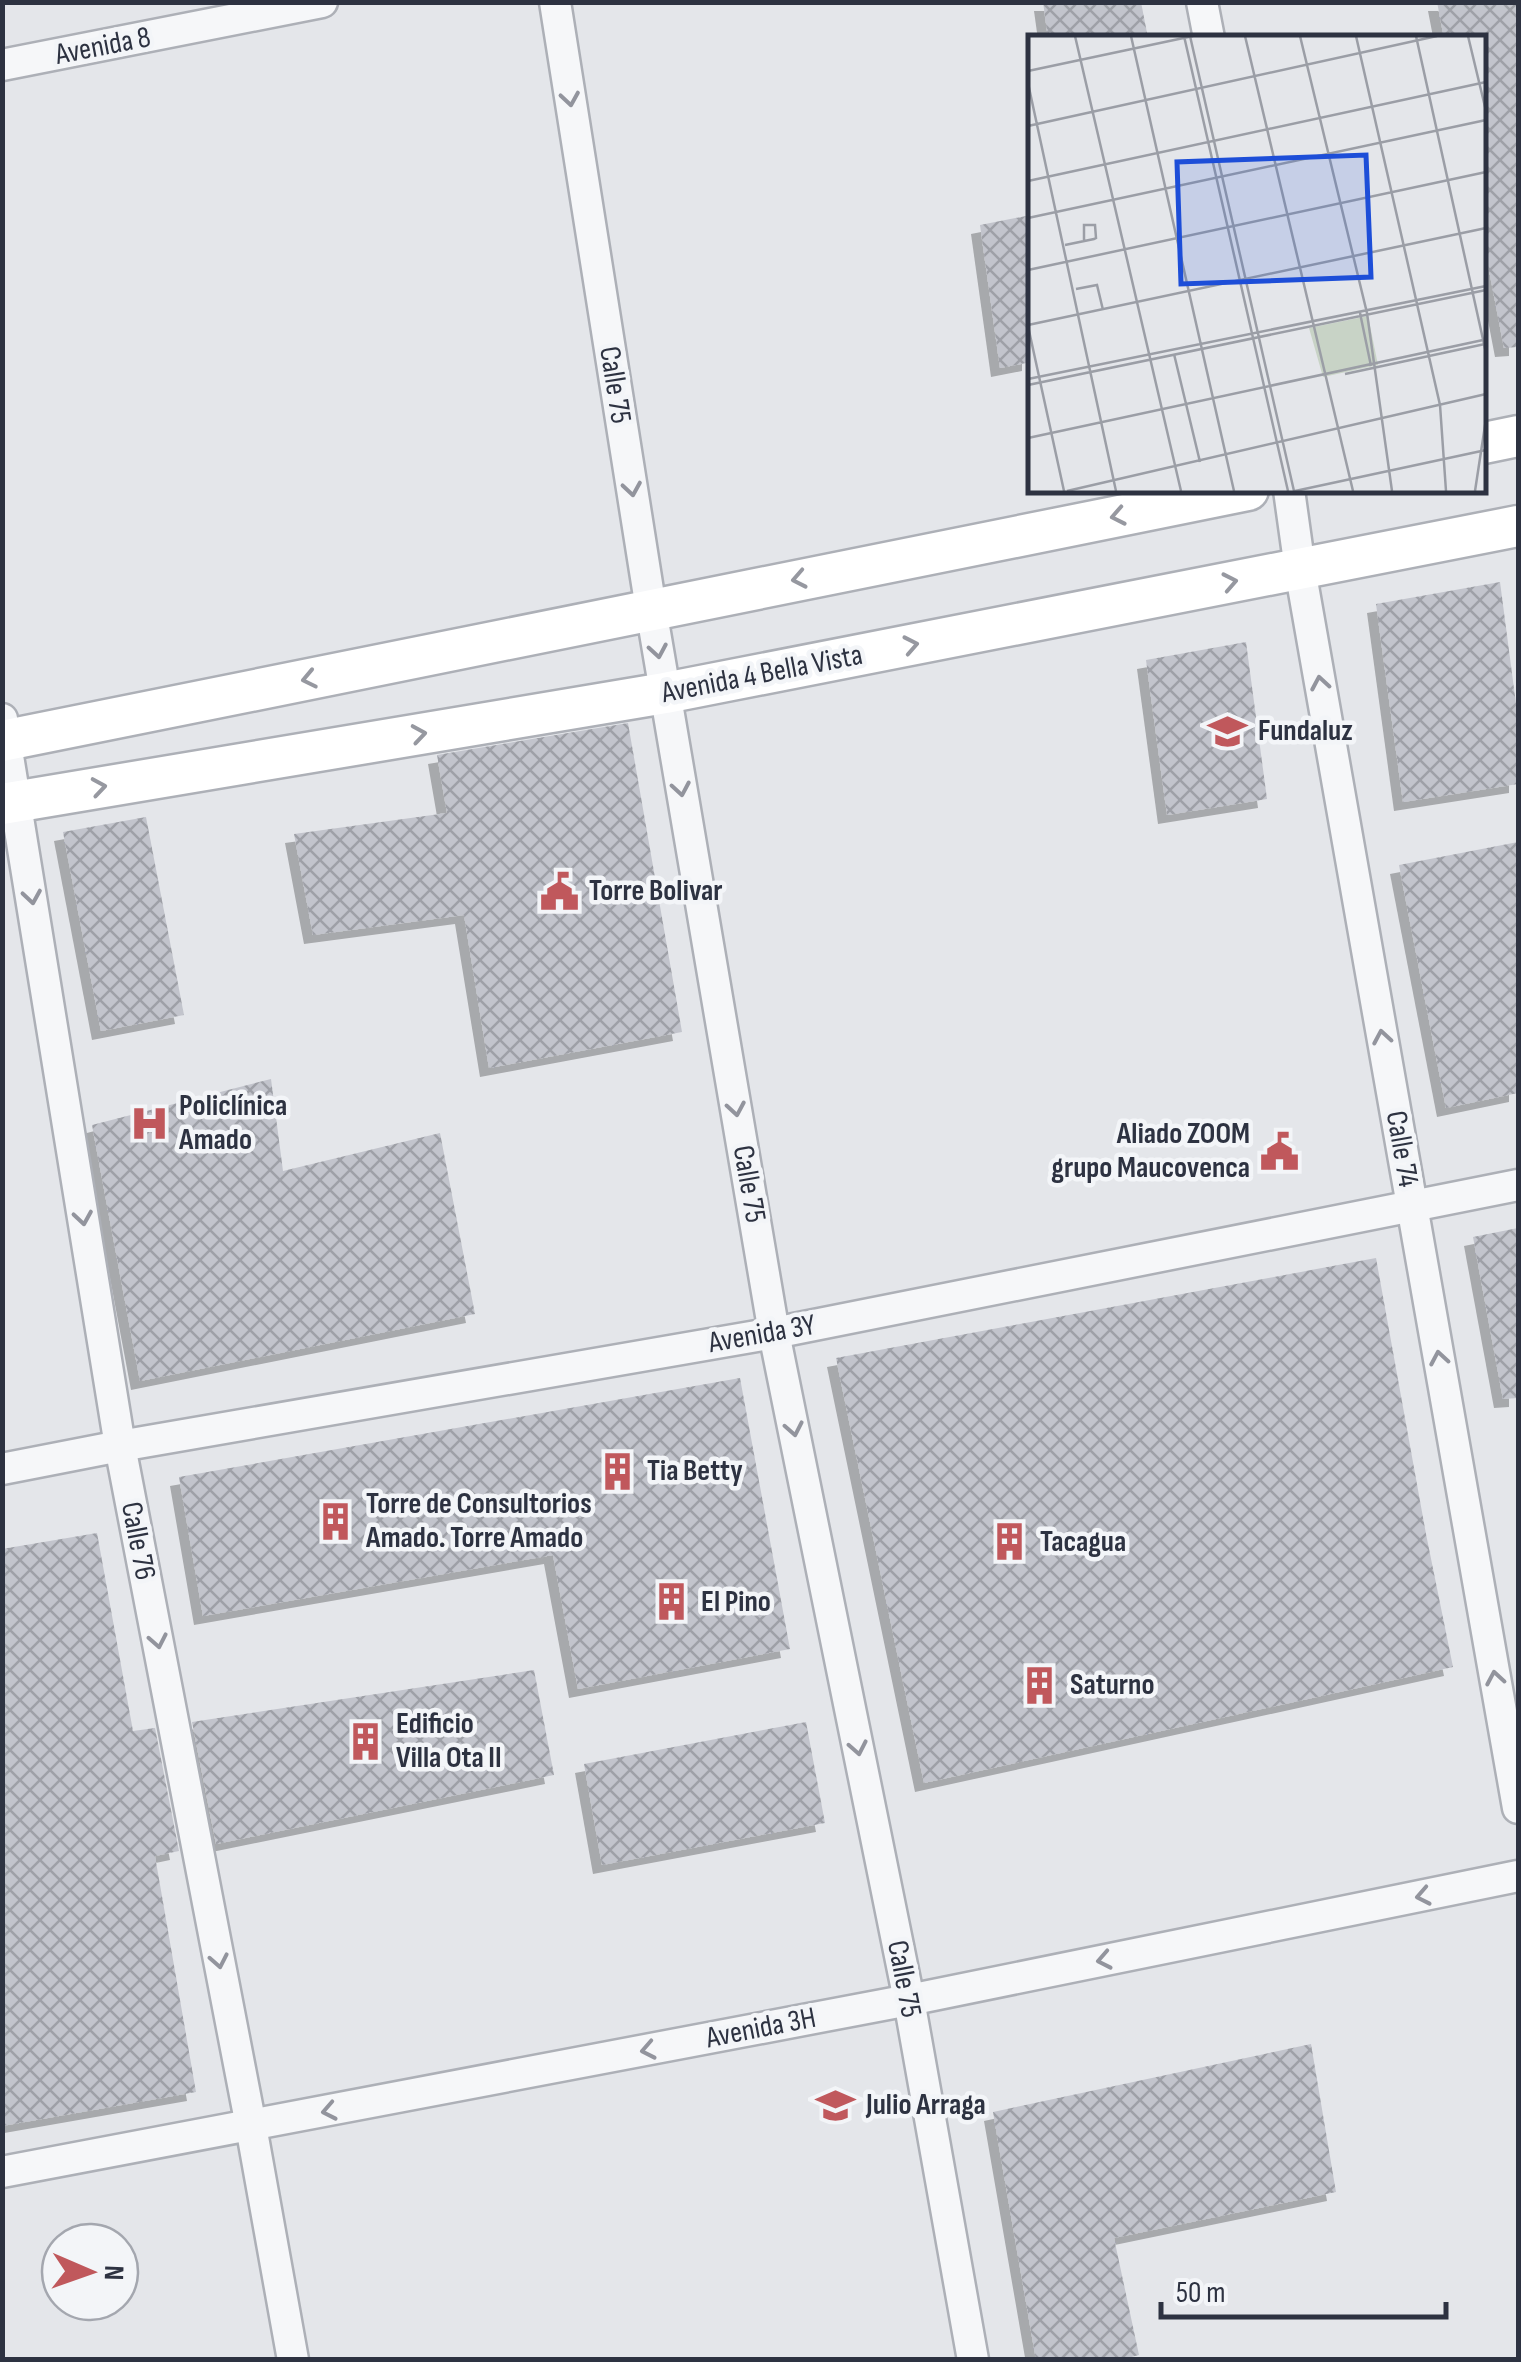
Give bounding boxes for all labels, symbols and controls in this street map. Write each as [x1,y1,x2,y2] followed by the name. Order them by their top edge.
[51,19,154,73] street label: Avenida 8
[1028,35,1486,492] inset map
[559,91,580,107] one-way arrow
[591,344,639,426] street label: Calle 75
[620,481,641,497] one-way arrow
[1110,504,1127,525] one-way arrow
[791,568,808,589] one-way arrow
[1221,573,1238,594] one-way arrow
[902,635,919,656] one-way arrow
[658,637,865,711] street label: Avenida 4 Bella Vista
[647,643,668,659] one-way arrow
[301,667,318,688] one-way arrow
[1310,675,1331,691] one-way arrow
[1207,710,1249,752] school or university icon: Fundaluz
[1258,713,1353,749] place label: Fundaluz
[411,724,427,745] one-way arrow
[90,777,107,798] one-way arrow
[670,781,691,797] one-way arrow
[538,870,580,912] public building icon: Torre Bolivar
[589,873,723,909] place label: Torre Bolivar
[21,889,42,905] one-way arrow
[1372,1029,1393,1046] one-way arrow
[178,1088,287,1158] place label: Policlínica Amado
[725,1101,746,1118] one-way arrow
[128,1102,170,1144] hospital icon: Policlínica Amado
[1378,1108,1426,1190] street label: Calle 74
[1051,1116,1250,1186] place label: Aliado ZOOM grupo Maucovenca
[1259,1130,1301,1172] public building icon: Aliado ZOOM grupo Maucovenca
[725,1143,773,1225] street label: Calle 75
[72,1210,93,1226] one-way arrow
[705,1307,819,1361] street label: Avenida 3Y
[1429,1349,1450,1366] one-way arrow
[782,1420,803,1437] one-way arrow
[596,1450,638,1492] building icon: Tia Betty
[647,1453,743,1489] place label: Tia Betty
[365,1486,592,1556] place label: Torre de Consultorios Amado. Torre Amado
[113,1499,163,1583] street label: Calle 76
[315,1500,357,1542] building icon: Torre de Consultorios Amado. Torre Amado
[989,1521,1031,1563] building icon: Tacagua
[1040,1524,1126,1560] place label: Tacagua
[650,1581,692,1623] building icon: El Pino
[701,1584,771,1620] place label: El Pino
[147,1633,168,1650] one-way arrow
[1019,1664,1061,1706] building icon: Saturno
[1070,1667,1155,1703] place label: Saturno
[1485,1669,1506,1686] one-way arrow
[396,1706,502,1776] place label: Edificio Villa Ota II
[345,1720,387,1762] building icon: Edificio Villa Ota II
[847,1740,868,1756] one-way arrow
[1415,1884,1432,1905] one-way arrow
[879,1937,929,2021] street label: Calle 75
[1096,1949,1113,1970] one-way arrow
[208,1952,229,1969] one-way arrow
[702,2000,819,2056] street label: Avenida 3H
[640,2038,657,2059] one-way arrow
[815,2084,857,2126] school or university icon: Julio Arraga
[865,2087,986,2123] place label: Julio Arraga
[321,2100,337,2121] one-way arrow
[40,2222,140,2322] north arrow
[1161,2257,1446,2319] scale bar
[97,2265,130,2281] text: N
[1176,2275,1225,2311] text: 50 m

